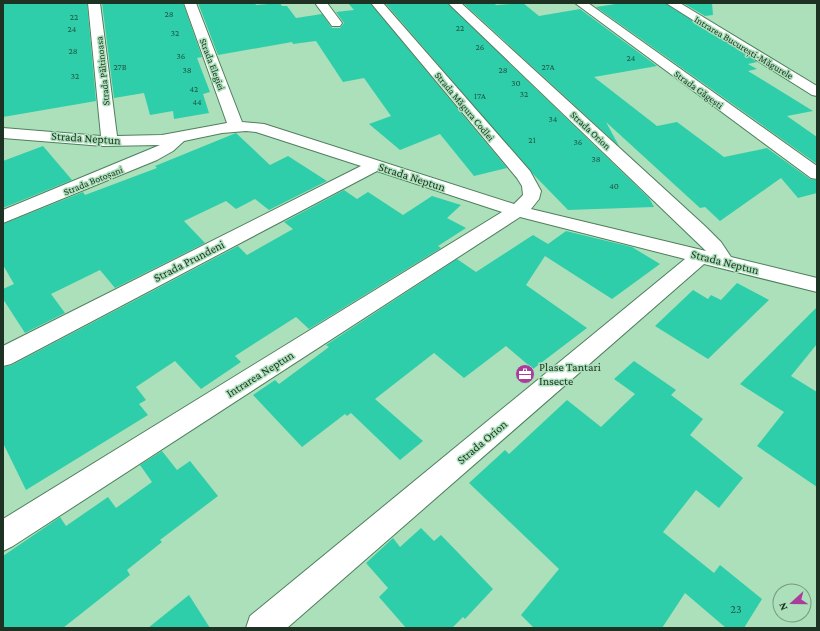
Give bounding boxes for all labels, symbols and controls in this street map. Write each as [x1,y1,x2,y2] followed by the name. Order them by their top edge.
[164,9,174,19] house number: 28
[70,12,78,22] house number: 22
[692,14,796,82] street label: Intrarea București-Măgurele
[456,23,464,33] house number: 22
[68,24,77,34] house number: 24
[171,28,179,38] house number: 32
[93,36,112,106] street label: Strada Păltinoasa
[198,37,228,92] street label: Strada Elegiei
[476,42,485,52] house number: 26
[68,46,78,56] house number: 28
[177,51,186,61] house number: 36
[627,53,636,63] house number: 24
[113,62,127,72] house number: 27B
[541,62,555,72] house number: 27A
[182,65,192,75] house number: 38
[498,65,508,75] house number: 28
[672,68,726,112] street label: Strada Găgești
[433,70,497,143] street label: Strada Măgura Codlei
[71,71,79,81] house number: 32
[511,78,521,88] house number: 30
[190,84,198,94] house number: 42
[520,89,528,99] house number: 32
[474,91,487,101] house number: 17A
[192,97,202,107] house number: 44
[568,109,613,152] street label: Strada Orion
[549,114,558,124] house number: 34
[51,129,122,147] street label: Strada Neptun
[528,135,536,145] house number: 21
[574,137,583,147] house number: 36
[591,154,601,164] house number: 38
[377,160,448,195] street label: Strada Neptun
[62,163,125,198] street label: Strada Botoșani
[609,181,619,191] house number: 40
[151,237,227,285] street label: Strada Prundeni
[690,247,761,277] street label: Strada Neptun
[224,347,297,400] street label: Intrarea Neptun
[539,360,601,388] place label: Plase Tantari Insecte
[514,363,536,385] office icon: Plase Tantari Insecte
[454,417,510,467] street label: Strada Orion
[772,583,812,623] north arrow
[776,600,790,612] text: N
[730,602,742,616] house number: 23

